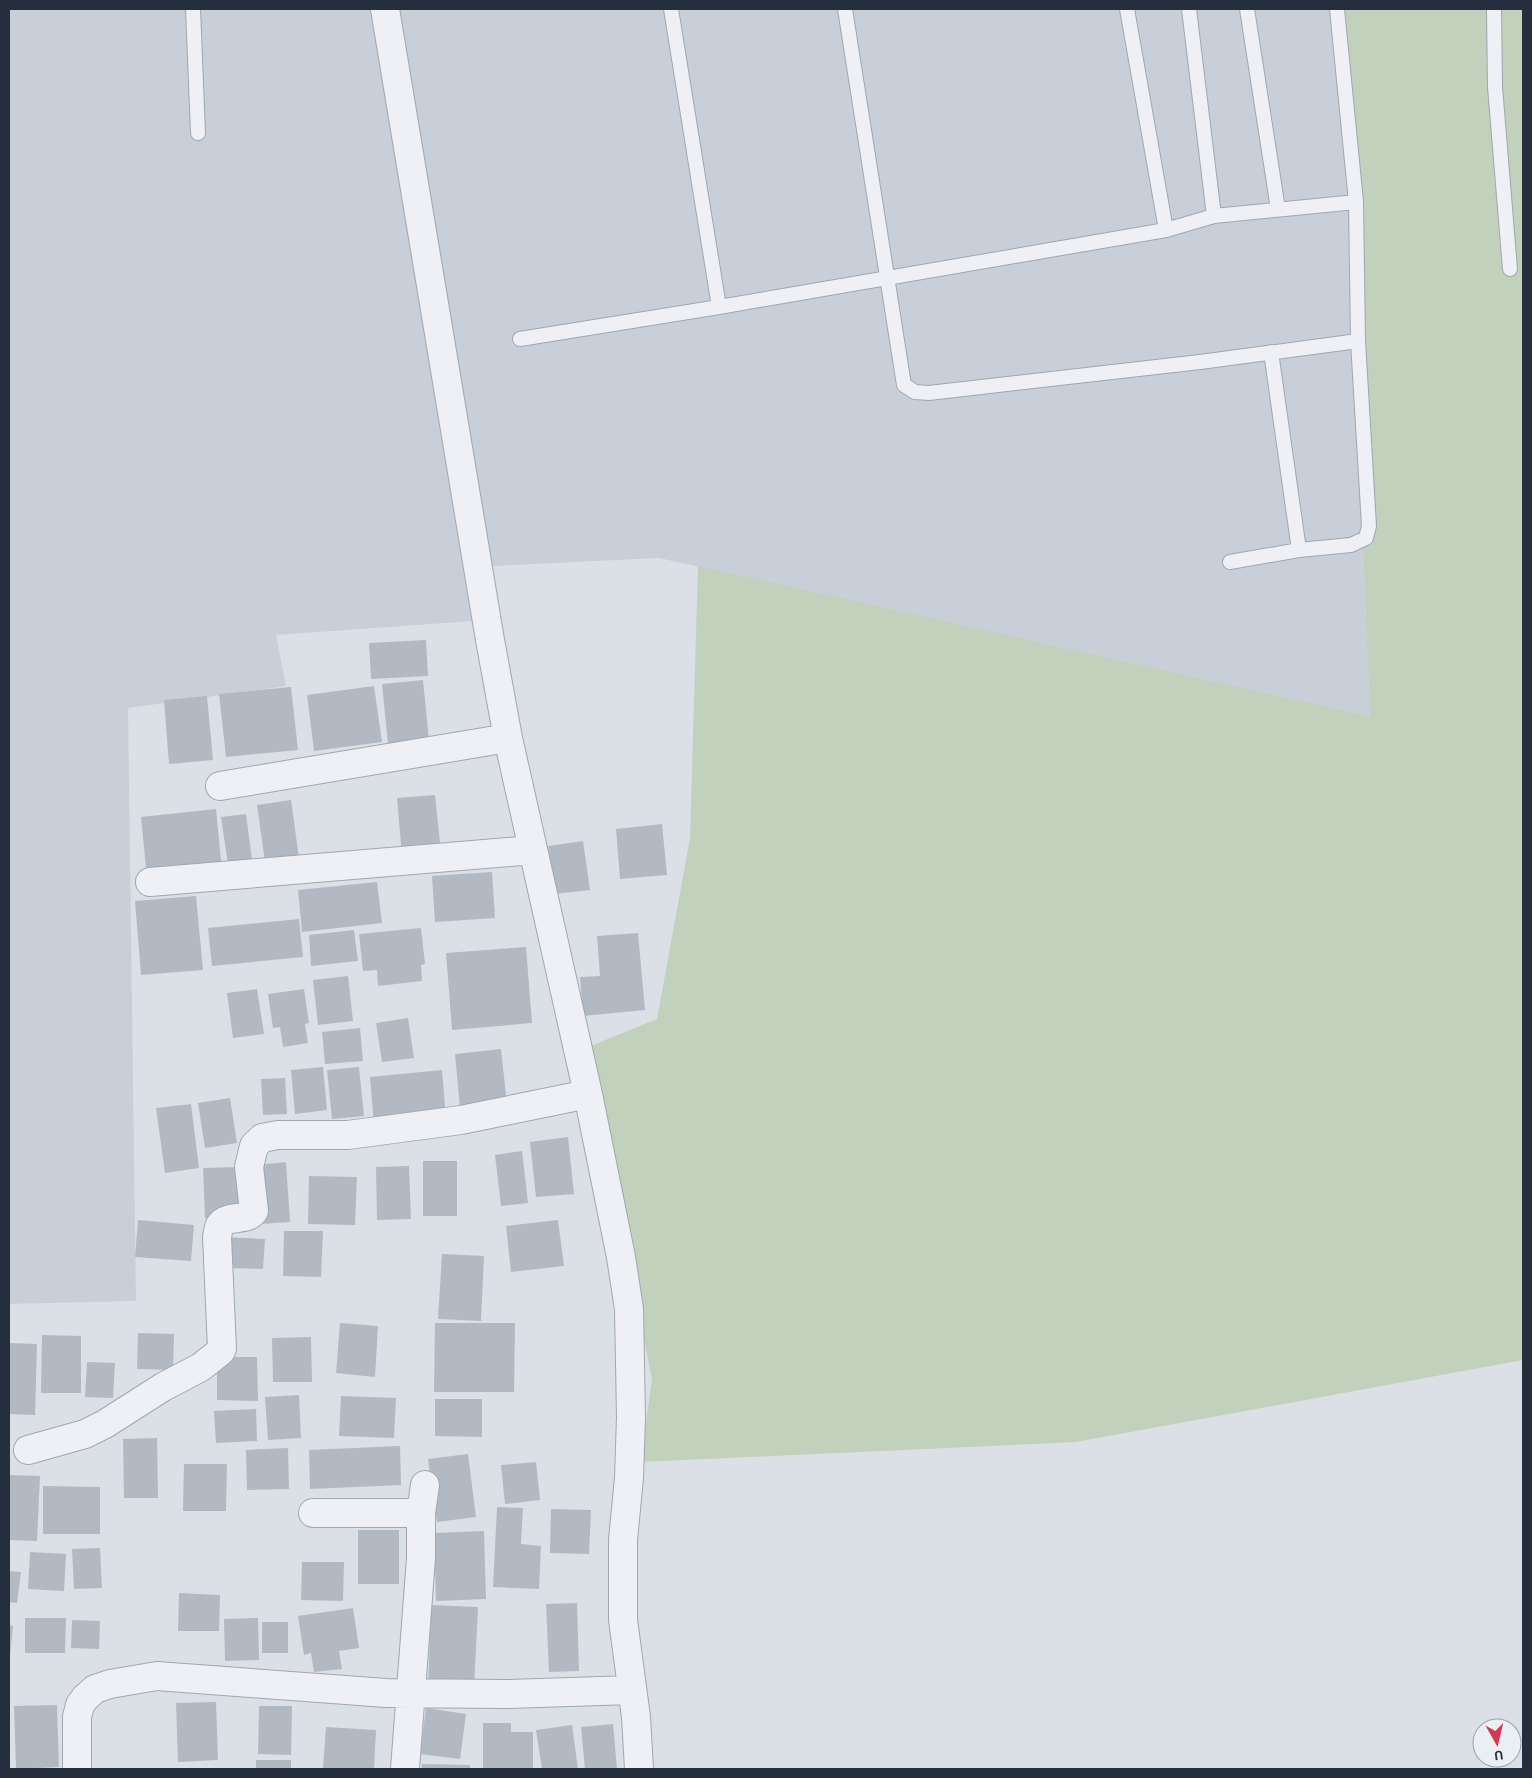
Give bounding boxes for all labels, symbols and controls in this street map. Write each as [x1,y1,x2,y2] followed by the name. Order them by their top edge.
[1472,1718,1522,1768] north arrow
[1493,1747,1504,1762] text: U

